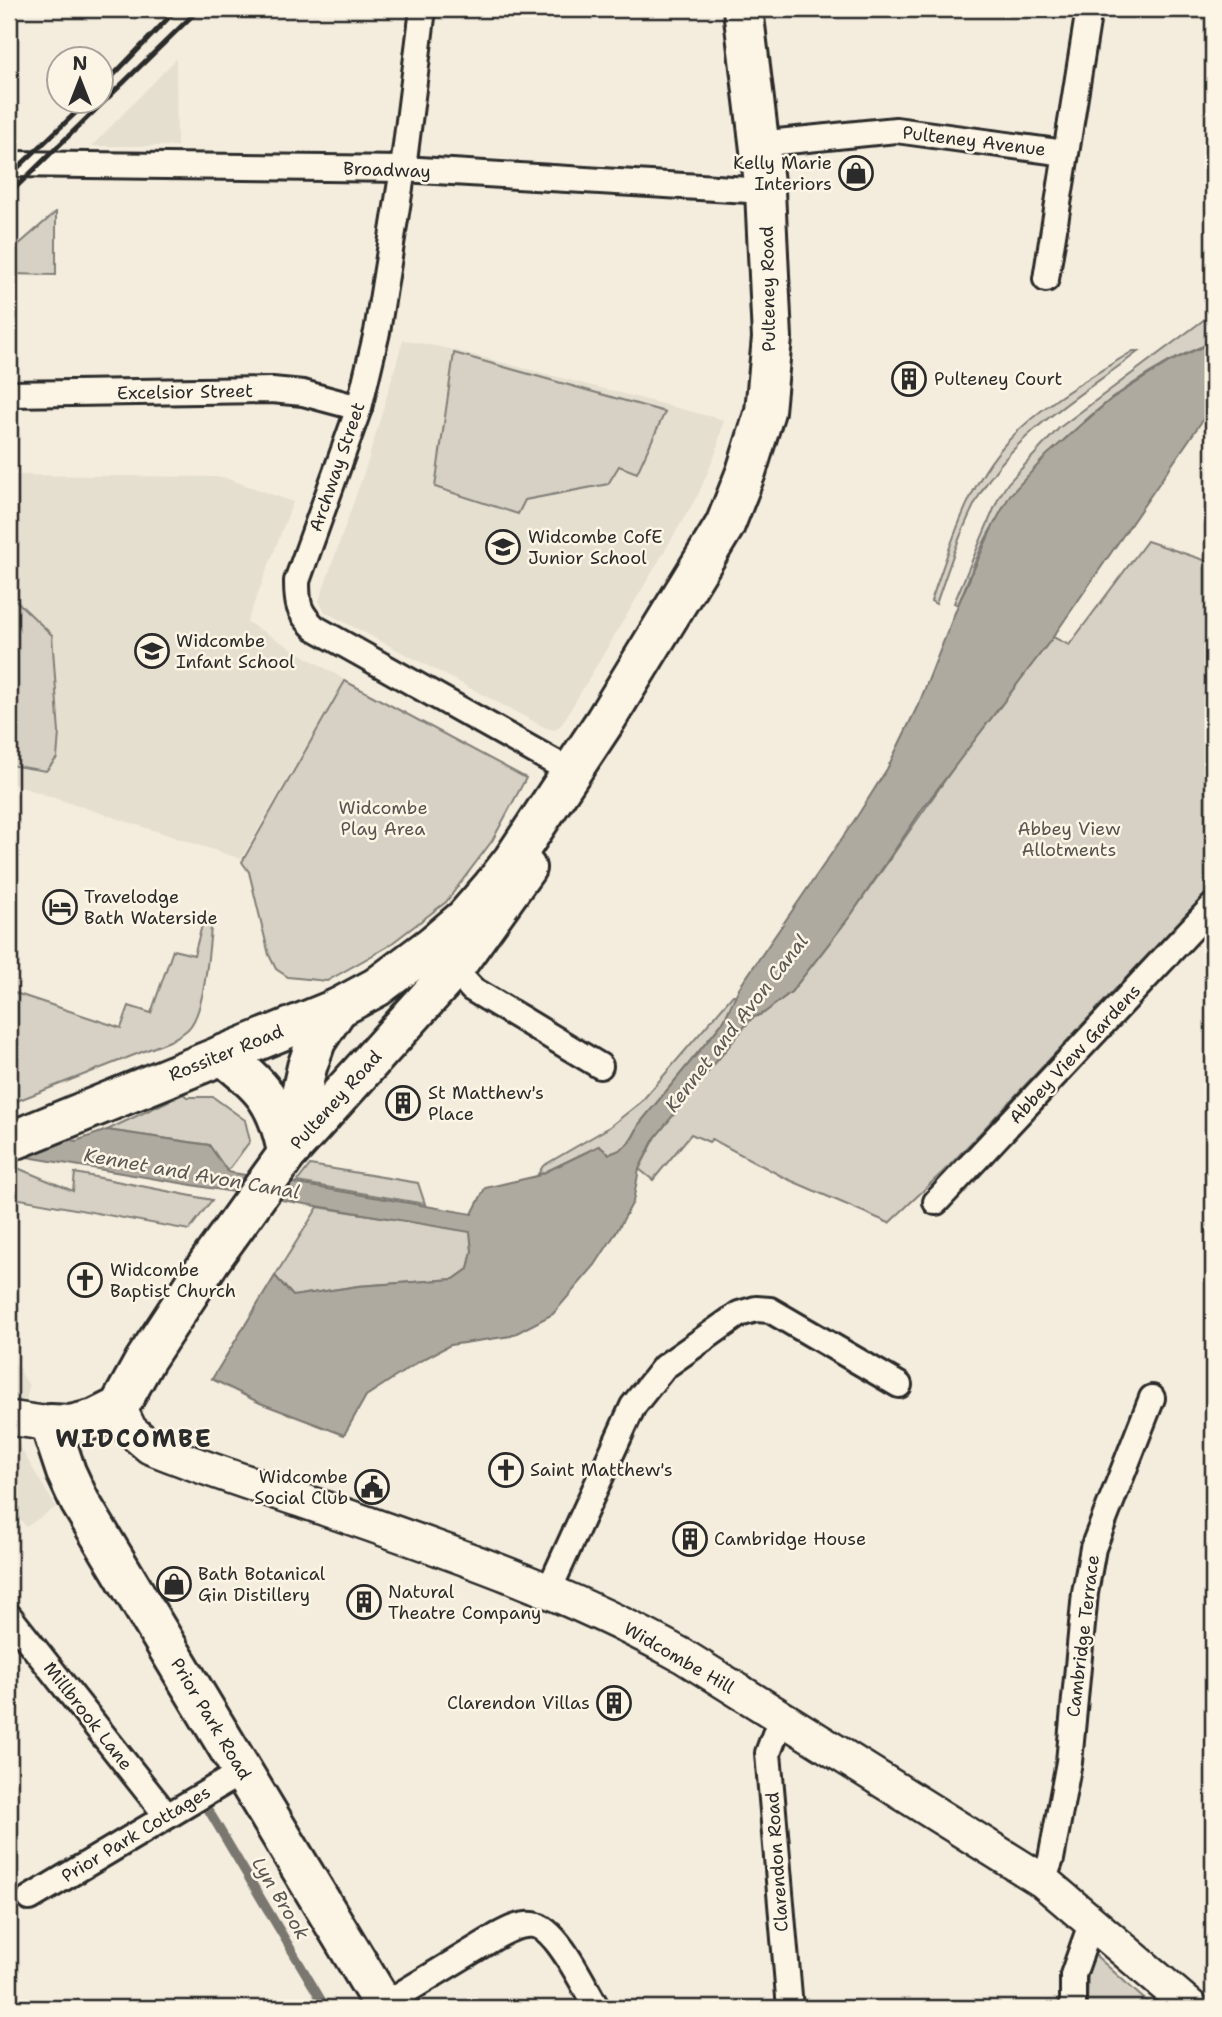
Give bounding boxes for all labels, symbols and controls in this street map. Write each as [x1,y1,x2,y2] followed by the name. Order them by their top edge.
[46,46,116,116] north arrow
[72,51,88,76] text: N
[901,120,1047,162] street label: Pulteney Avenue
[733,151,832,196] place label: Kelly Marie Interiors
[837,154,875,192] shop icon: Kelly Marie Interiors
[343,156,431,184] street label: Broadway
[755,226,781,352] street label: Pulteney Road
[890,360,928,398] building icon: Pulteney Court
[934,367,1062,391] place label: Pulteney Court
[117,379,253,405] street label: Excelsior Street
[304,399,370,535] street label: Archway Street
[528,525,662,570] place label: Widcombe CofE Junior School
[484,528,522,566] school or university icon: Widcombe CofE Junior School
[176,629,295,674] place label: Widcombe Infant School
[133,632,171,670] school or university icon: Widcombe Infant School
[338,796,428,841] park label: Widcombe Play Area
[1017,817,1121,862] park label: Abbey View Allotments
[84,885,218,930] place label: Travelodge Bath Waterside
[41,888,79,926] hotel icon: Travelodge Bath Waterside
[659,929,814,1117] water label: Kennet and Avon Canal
[1004,979,1146,1129] street label: Abbey View Gardens
[165,1019,287,1087] street label: Rossiter Road
[285,1045,387,1155] street label: Pulteney Road
[428,1081,544,1126] place label: St Matthew's Place
[384,1084,422,1122] building icon: St Matthew's Place
[82,1142,302,1205] water label: Kennet and Avon Canal
[110,1258,236,1303] place label: Widcombe Baptist Church
[66,1261,104,1299] church icon: Widcombe Baptist Church
[55,1423,213,1455] district label: WIDCOMBE
[487,1451,525,1489] church icon: Saint Matthew's
[530,1458,673,1482] place label: Saint Matthew's
[254,1465,348,1510] place label: Widcombe Social Club
[353,1468,391,1506] public building icon: Widcombe Social Club
[671,1520,709,1558] building icon: Cambridge House
[714,1527,866,1551] place label: Cambridge House
[1061,1553,1105,1719] street label: Cambridge Terrace
[198,1562,326,1607] place label: Bath Botanical Gin Distillery
[155,1565,193,1603] shop icon: Bath Botanical Gin Distillery
[388,1580,541,1625] place label: Natural Theatre Company
[345,1583,383,1621] building icon: Natural Theatre Company
[619,1617,739,1700] street label: Widcombe Hill
[165,1654,257,1784] street label: Prior Park Road
[38,1657,138,1775] street label: Millbrook Lane
[595,1684,633,1722] building icon: Clarendon Villas
[447,1691,590,1715] place label: Clarendon Villas
[57,1780,215,1888] street label: Prior Park Cottages
[760,1791,794,1933] street label: Clarendon Road
[246,1852,315,1944] water label: Lyn Brook

